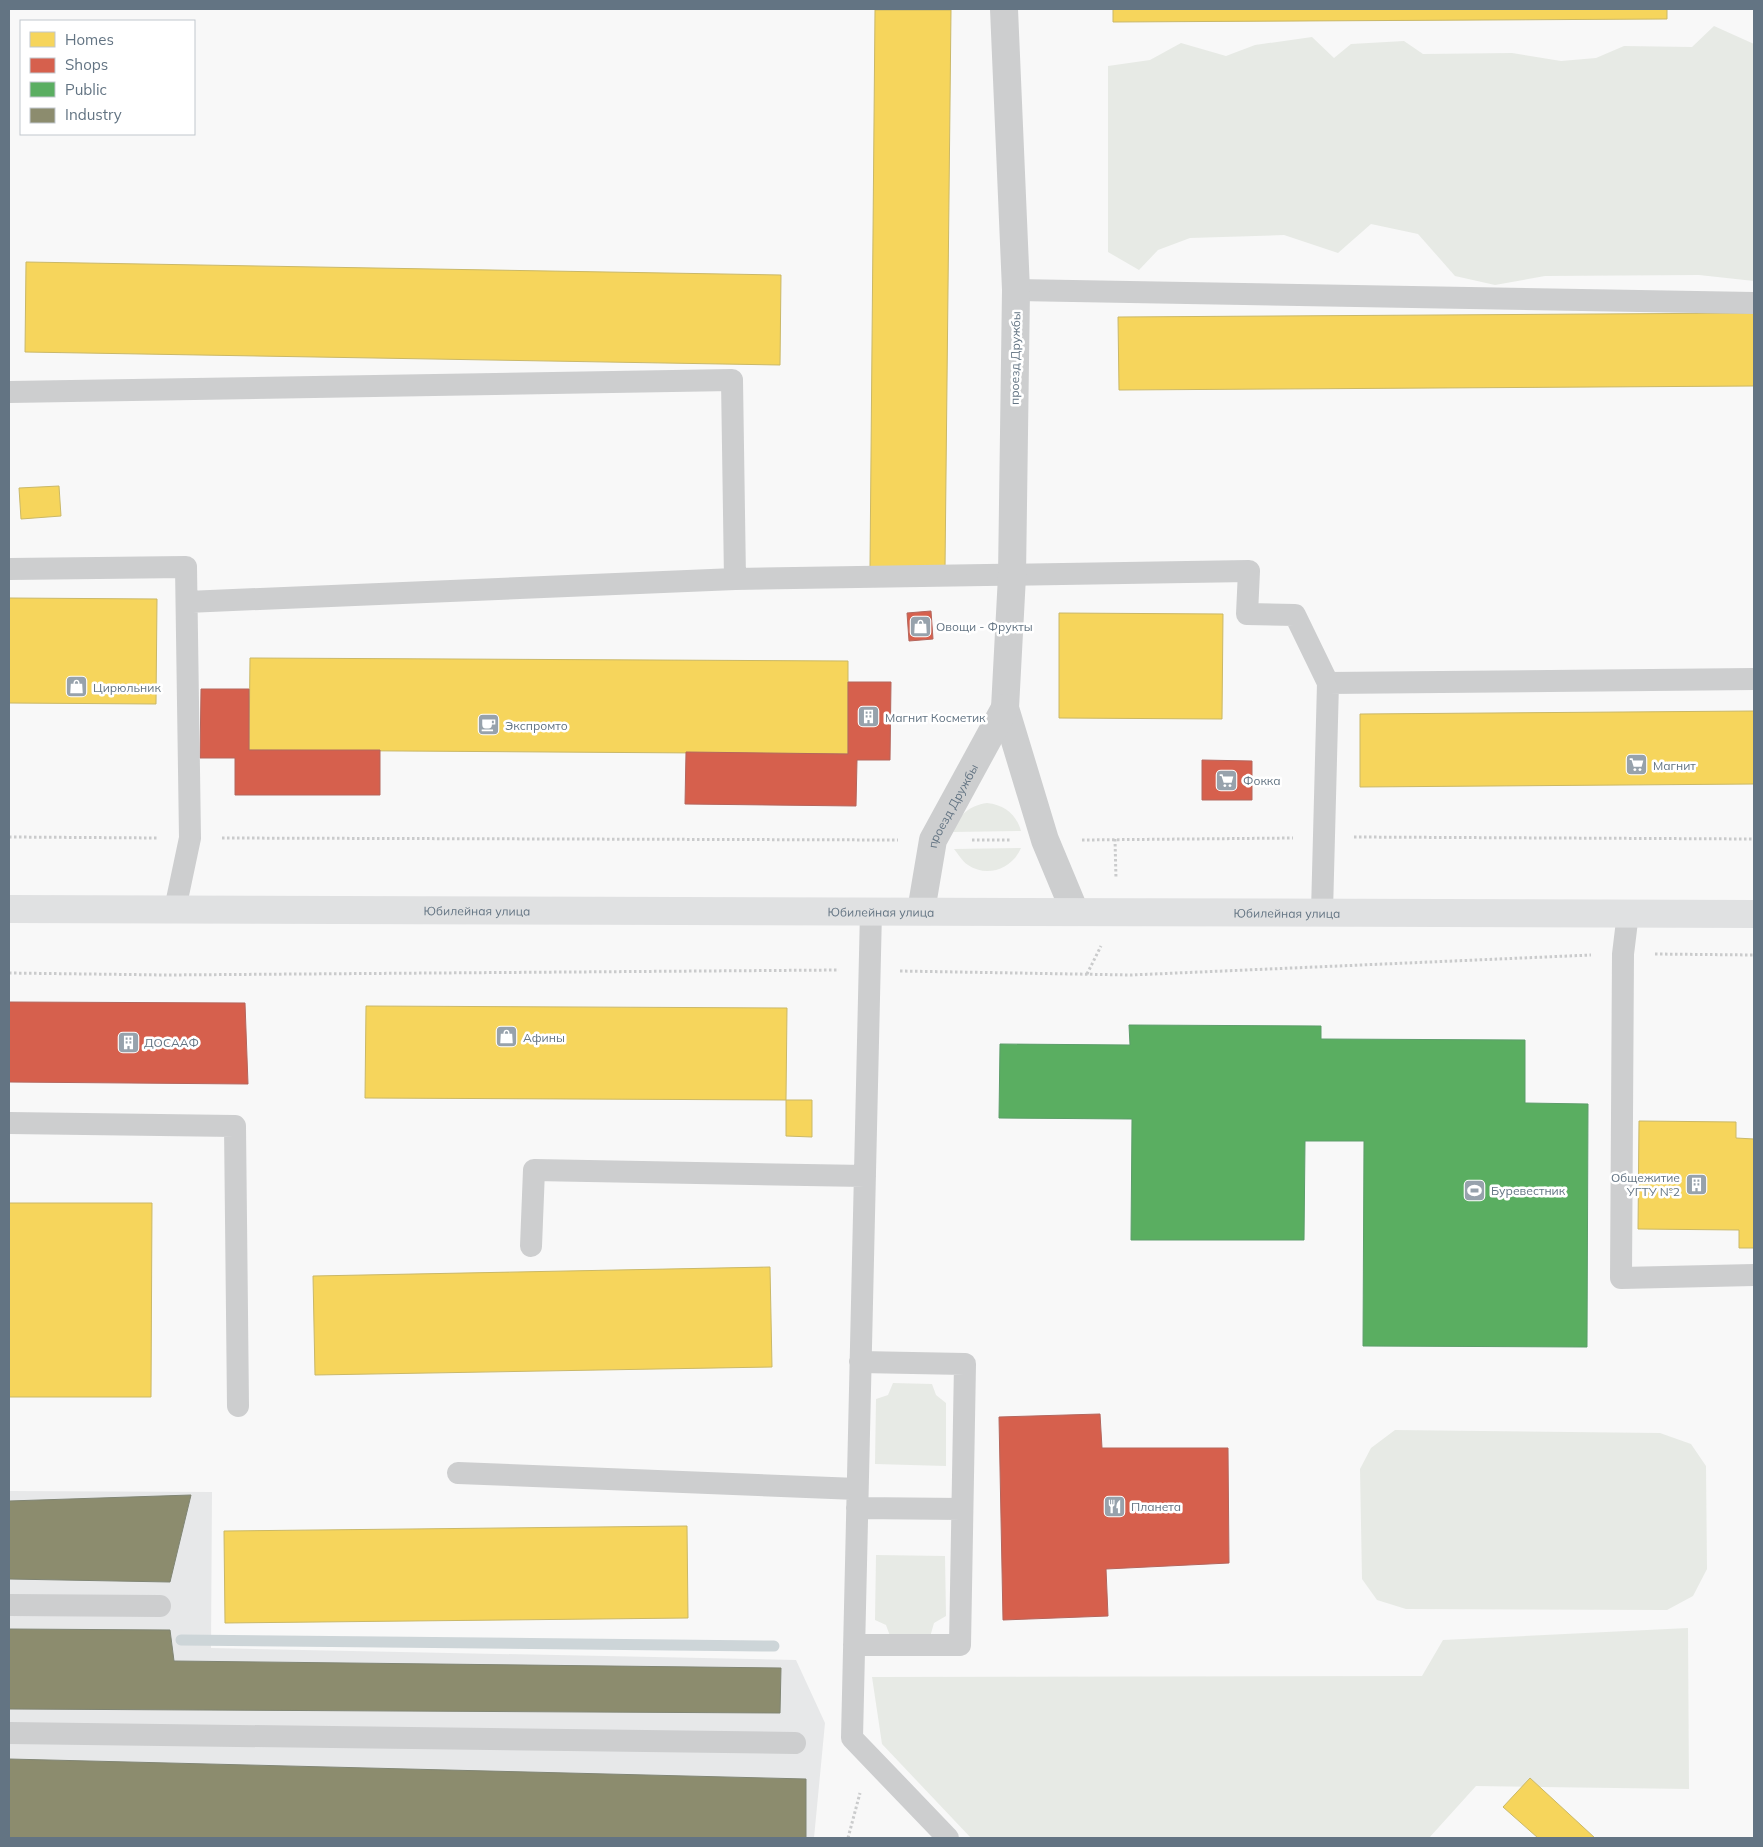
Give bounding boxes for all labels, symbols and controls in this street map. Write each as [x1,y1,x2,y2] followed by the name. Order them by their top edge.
[20,20,195,135] legend
[65,30,114,49] text: Homes
[65,55,108,74] text: Shops
[65,80,107,99] text: Public
[65,105,122,124] text: Industry
[1007,311,1023,405] street label: проезд Дружбы
[908,614,932,638] shop icon: Овощи - Фрукты
[936,619,1033,634] place label: Овощи - Фрукты
[65,675,89,699] shop icon: Цирюльник
[93,680,161,695] place label: Цирюльник
[857,705,881,729] building icon: Магнит Косметик
[885,710,986,725] place label: Магнит Косметик
[477,713,501,737] cafe icon: Экспромто
[505,718,568,733] place label: Экспромто
[1625,753,1649,777] supermarket icon: Магнит
[1653,758,1696,773] place label: Магнит
[924,761,981,849] street label: проезд Дружбы
[1215,768,1239,792] supermarket icon: Фокка
[1243,773,1281,788] place label: Фокка
[424,903,530,918] street label: Юбилейная улица
[828,904,934,919] street label: Юбилейная улица
[1234,905,1340,920] street label: Юбилейная улица
[495,1025,519,1049] shop icon: Афины
[116,1030,140,1054] building icon: ДОСААФ
[523,1030,565,1045] place label: Афины
[144,1035,199,1050] place label: ДОСААФ
[1611,1170,1680,1199] place label: Общежитие УГТУ №2
[1684,1172,1708,1196] building icon: Общежитие УГТУ №2
[1463,1178,1487,1202] sports icon: Буревестник
[1491,1183,1566,1198] place label: Буревестник
[1103,1494,1127,1518] restaurant icon: Планета
[1131,1499,1181,1514] place label: Планета

